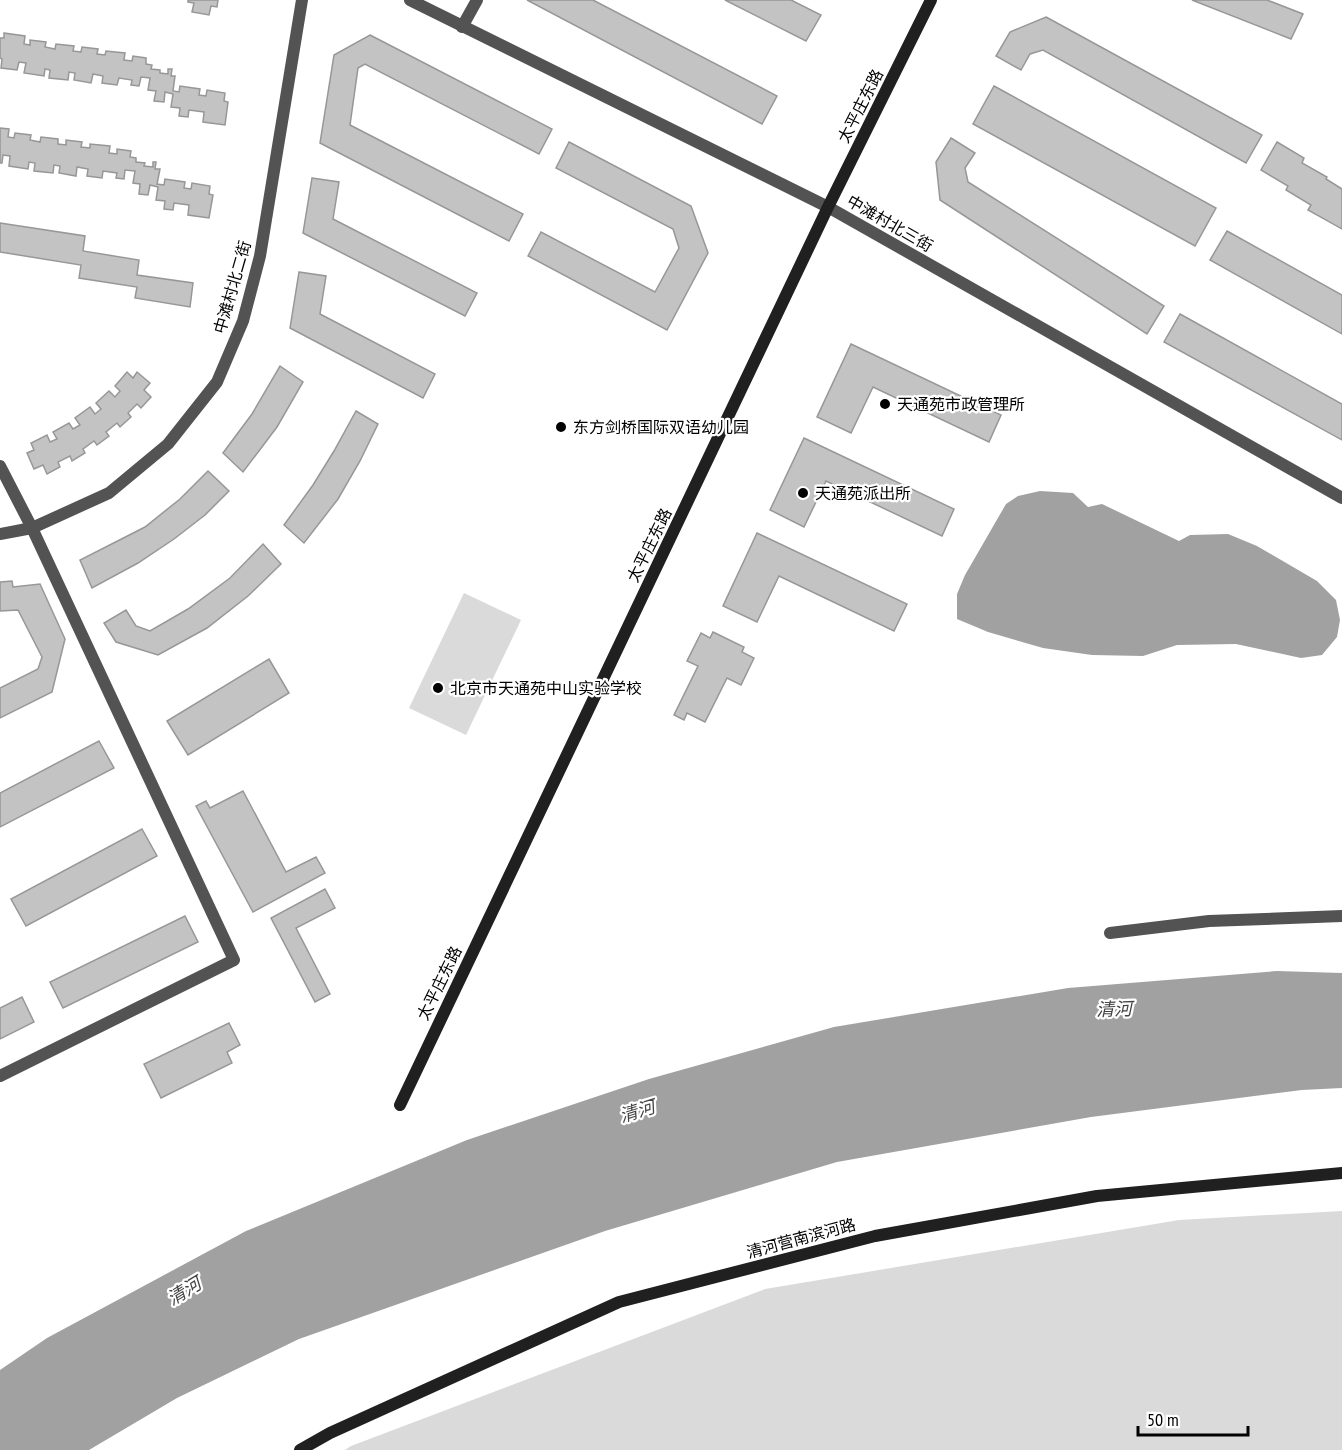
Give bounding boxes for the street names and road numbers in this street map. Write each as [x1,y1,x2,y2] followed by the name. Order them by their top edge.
[833,66,887,146] street label: 太平庄东路
[843,190,937,256] street label: 中滩村北三街
[209,238,255,336] street label: 中滩村北二街
[622,505,676,585] street label: 太平庄东路
[412,943,466,1023] street label: 太平庄东路
[744,1214,858,1262] street label: 清河营南滨河路

